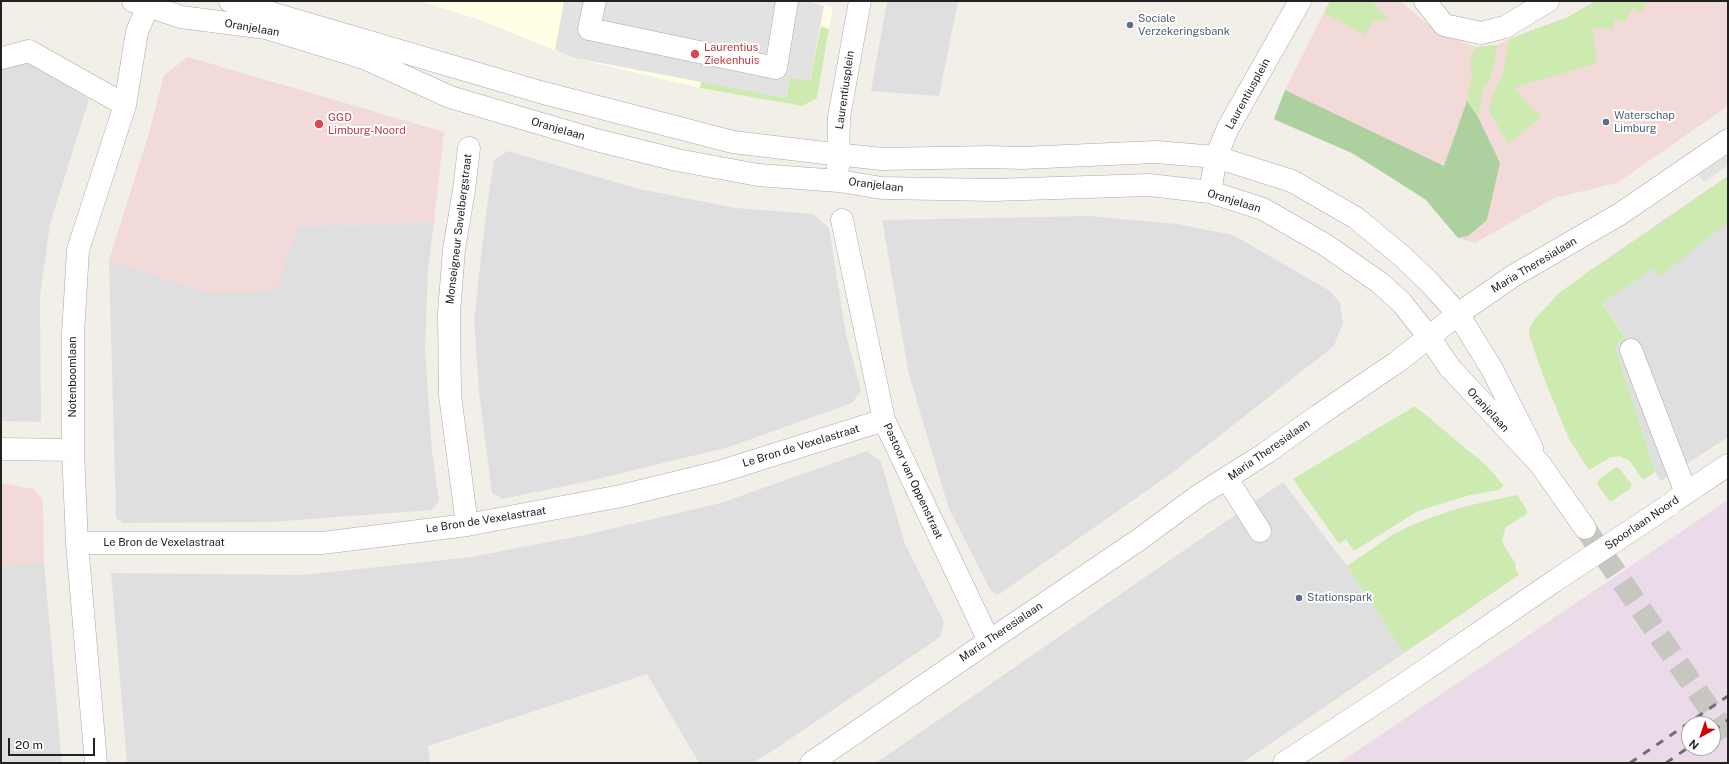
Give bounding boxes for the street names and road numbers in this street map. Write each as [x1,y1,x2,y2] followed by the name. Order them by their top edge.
[224,17,280,39] street label: Oranjelaan
[833,50,857,130] street label: Laurentiusplein
[1223,56,1273,132] street label: Laurentiusplein
[530,115,586,143] street label: Oranjelaan
[443,153,475,305] street label: Monseigneur Savelbergstraat
[848,175,904,195] street label: Oranjelaan
[1206,187,1262,215] street label: Oranjelaan
[1489,234,1579,296] street label: Maria Theresialaan
[66,336,80,418] street label: Notenboomlaan
[1464,385,1512,435] street label: Oranjelaan
[1225,417,1313,483] street label: Maria Theresialaan
[880,421,946,541] street label: Pastoor van Oppenstraat
[741,422,861,470] street label: Le Bron de Vexelastraat
[1602,493,1682,553] street label: Spoorlaan Noord
[425,504,547,536] street label: Le Bron de Vexelastraat
[103,536,225,550] street label: Le Bron de Vexelastraat
[957,599,1045,665] street label: Maria Theresialaan

